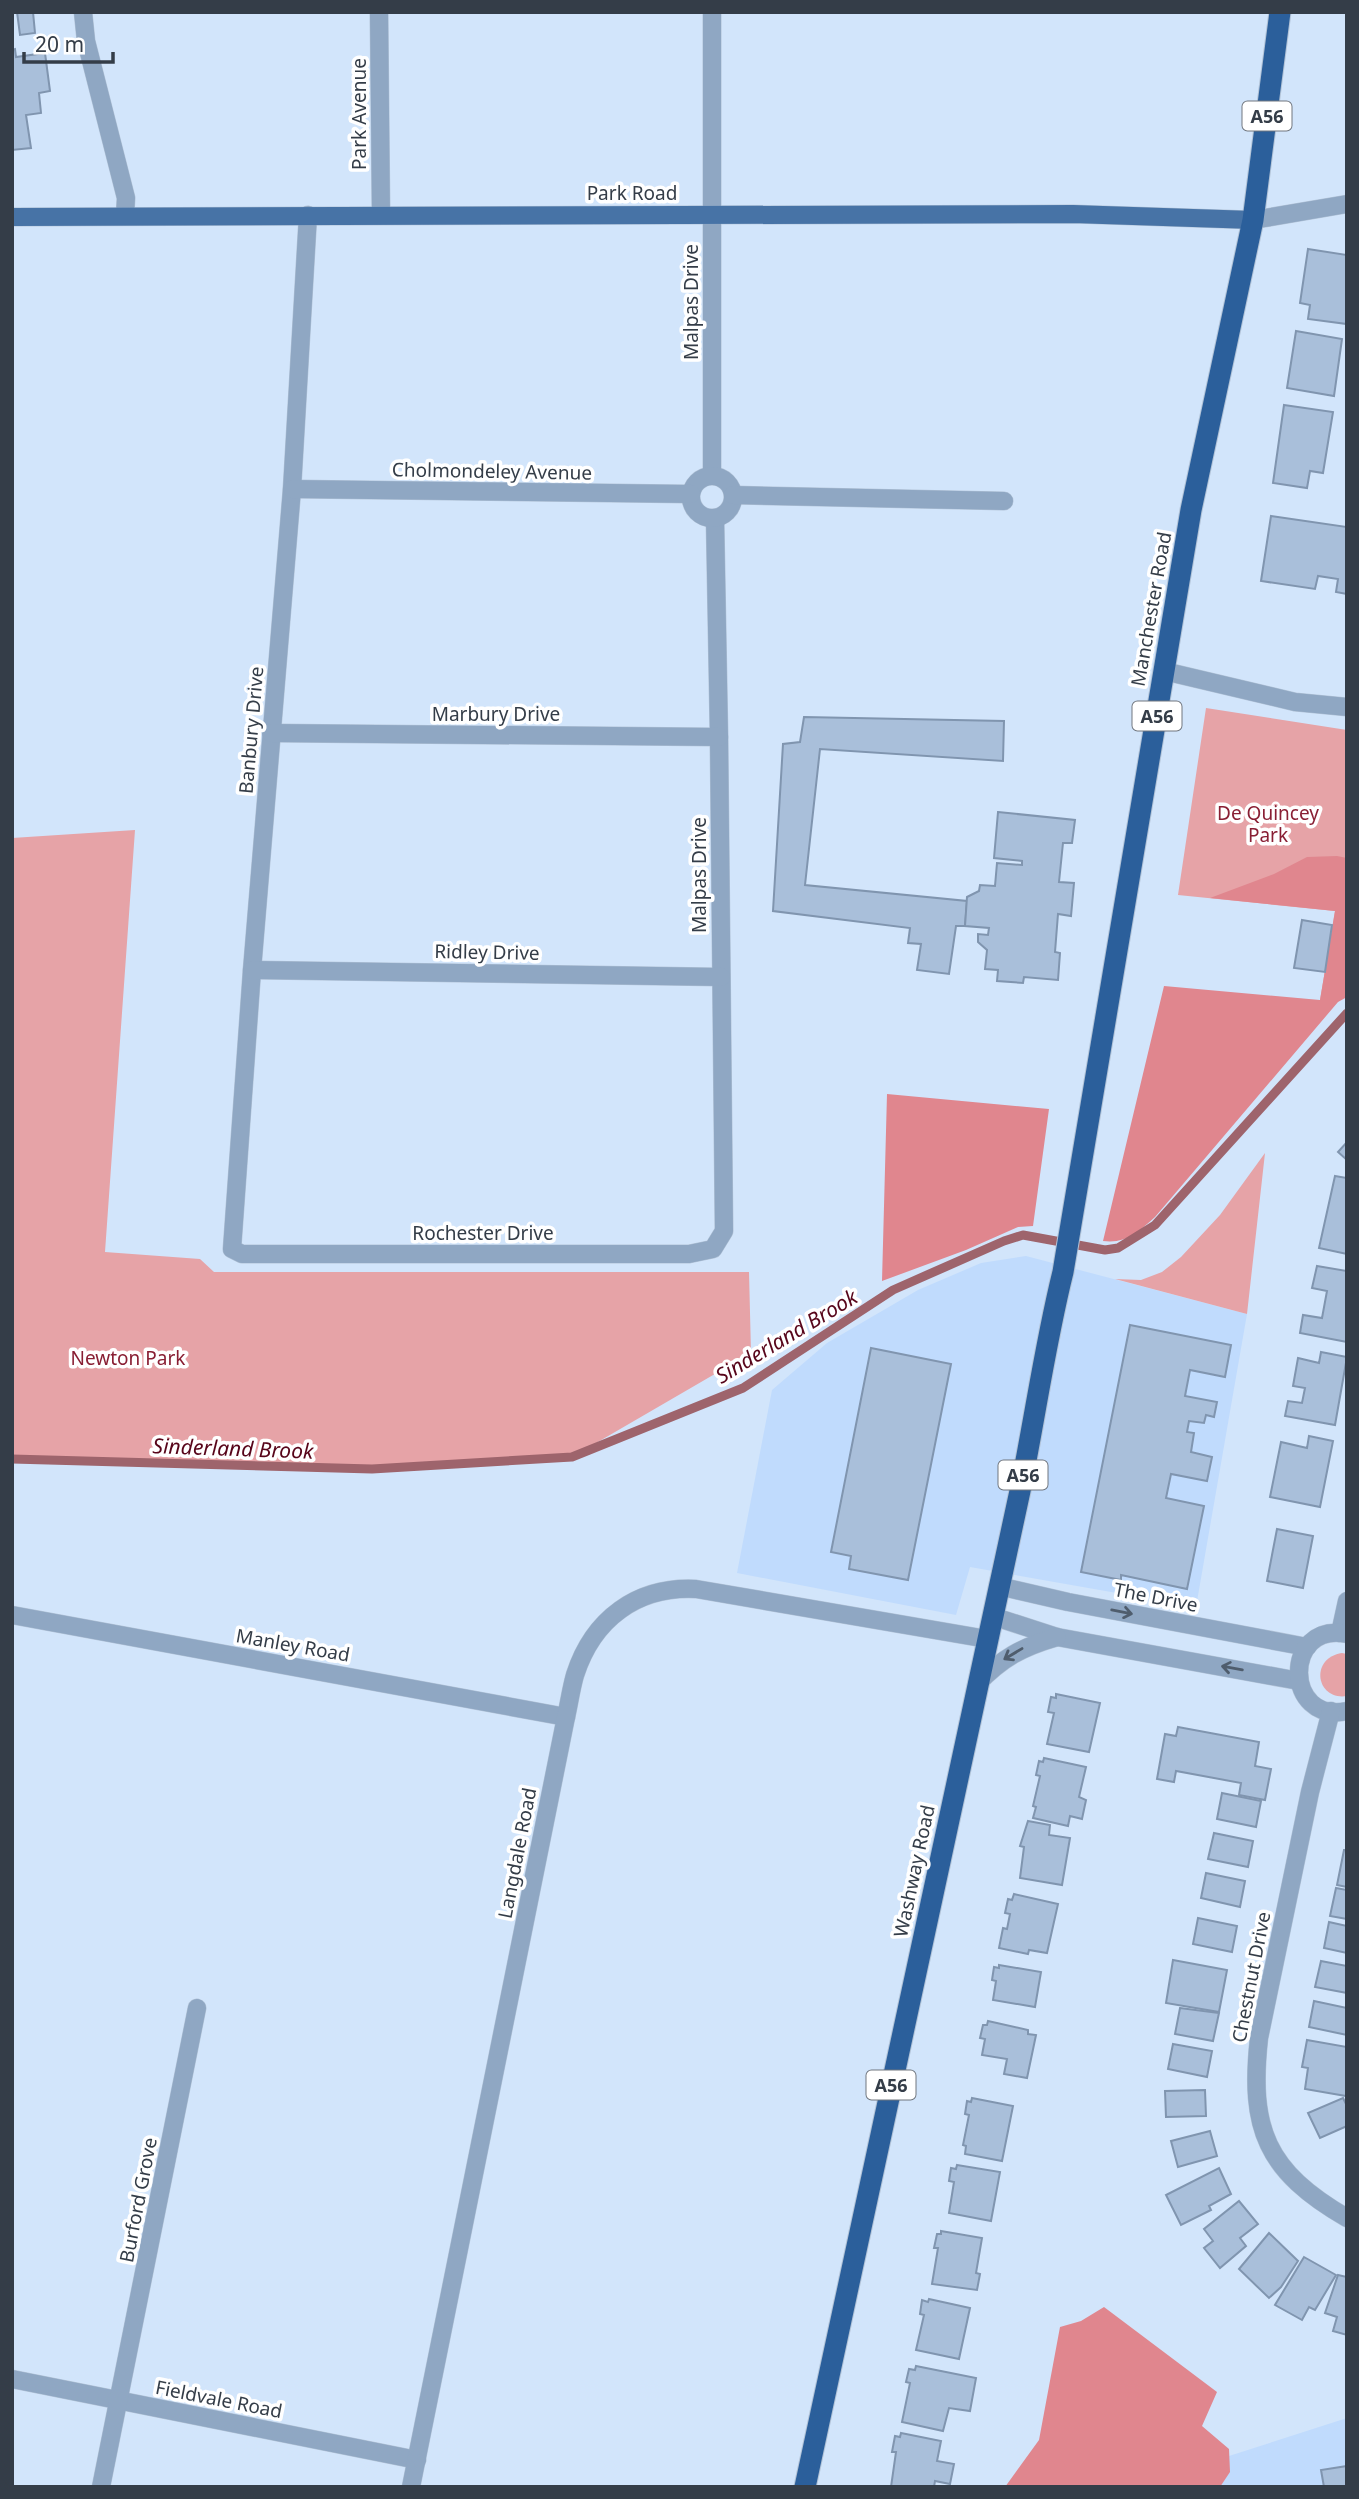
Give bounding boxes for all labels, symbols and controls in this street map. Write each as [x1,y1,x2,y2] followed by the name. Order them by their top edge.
[24,21,114,65] scale bar
[35,30,84,58] text: 20 m
[346,58,372,170] street label: Park Avenue
[1242,102,1292,131] road number: A56
[587,180,677,206] street label: Park Road
[678,244,704,360] street label: Malpas Drive
[392,456,592,486] street label: Cholmondeley Avenue
[1125,530,1177,688] street label: Manchester Road
[232,665,270,795] street label: Banbury Drive
[432,701,560,727] street label: Marbury Drive
[1132,702,1182,730] road number: A56
[1217,800,1319,848] park label: De Quincey Park
[686,817,712,933] street label: Malpas Drive
[434,938,540,966] street label: Ridley Drive
[412,1220,554,1246] street label: Rochester Drive
[710,1282,864,1389] water label: Sinderland Brook
[71,1345,185,1371] park label: Newton Park
[152,1431,315,1465] water label: Sinderland Brook
[998,1460,1048,1490] road number: A56
[1112,1576,1200,1618] street label: The Drive
[1111,1606,1133,1620] one-way arrow
[234,1622,352,1668] street label: Manley Road
[1004,1647,1024,1661] one-way arrow
[1221,1661,1243,1675] one-way arrow
[492,1785,542,1921] street label: Langdale Road
[887,1802,941,1940] street label: Washway Road
[1226,1909,1276,2045] street label: Chestnut Drive
[866,2070,916,2099] road number: A56
[113,2135,163,2265] street label: Burford Grove
[153,2374,285,2424] street label: Fieldvale Road

